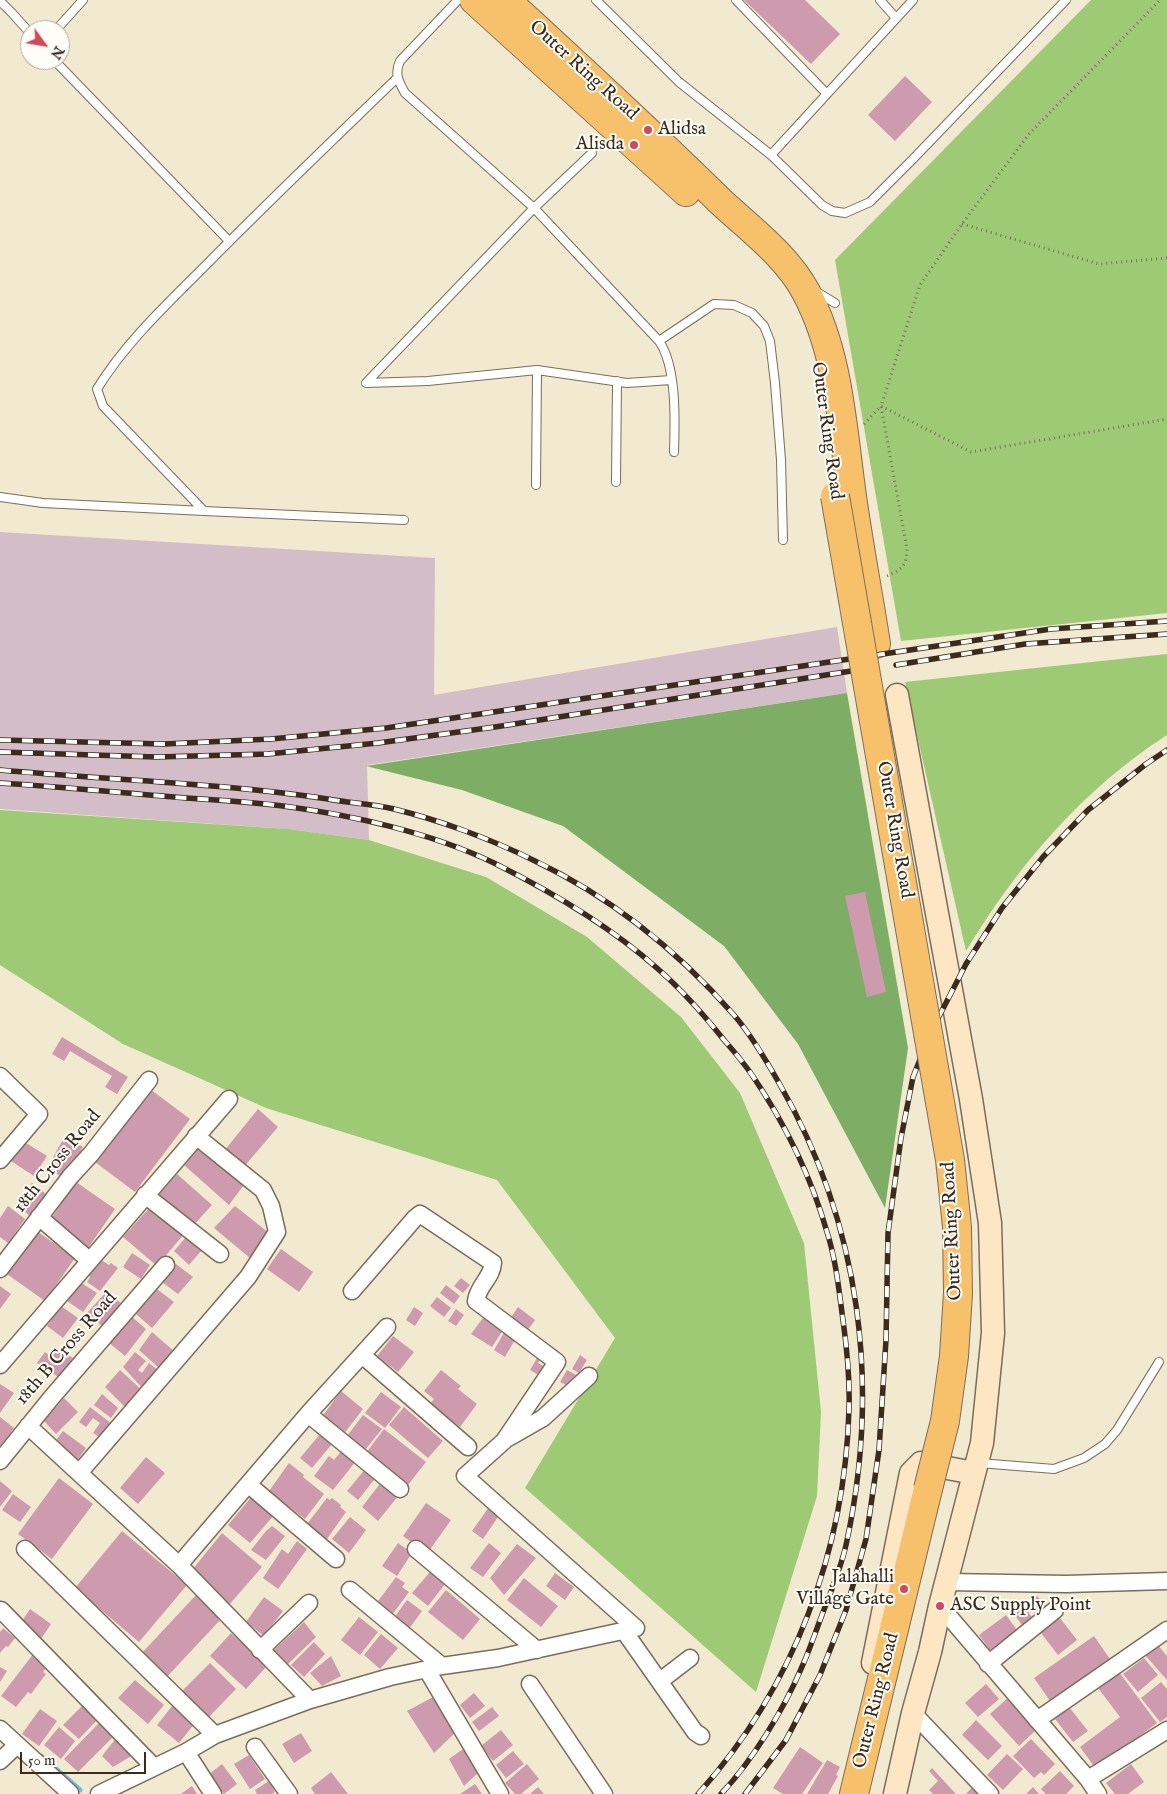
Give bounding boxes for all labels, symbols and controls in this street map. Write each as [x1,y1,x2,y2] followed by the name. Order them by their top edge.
[524,16,642,126] street label: Outer Ring Road
[20,20,70,70] north arrow
[46,43,68,62] text: N
[658,119,706,141] place label: Alidsa
[642,124,654,136] marker: Alidsa
[576,134,624,156] place label: Alisda
[628,139,640,151] marker: Alisda
[805,361,847,501] street label: Outer Ring Road
[871,760,917,900] street label: Outer Ring Road
[9,1106,107,1218] street label: 18th Cross Road
[938,1161,968,1301] street label: Outer Ring Road
[11,1287,123,1411] street label: 18th B Cross Road
[796,1567,894,1611] place label: Jalahalli Village Gate
[898,1583,910,1595] marker: Jalahalli Village Gate
[950,1595,1091,1617] place label: ASC Supply Point
[934,1600,946,1612] marker: ASC Supply Point
[849,1631,905,1771] street label: Outer Ring Road
[22,1742,149,1774] scale bar
[28,1751,56,1770] text: 50 m

